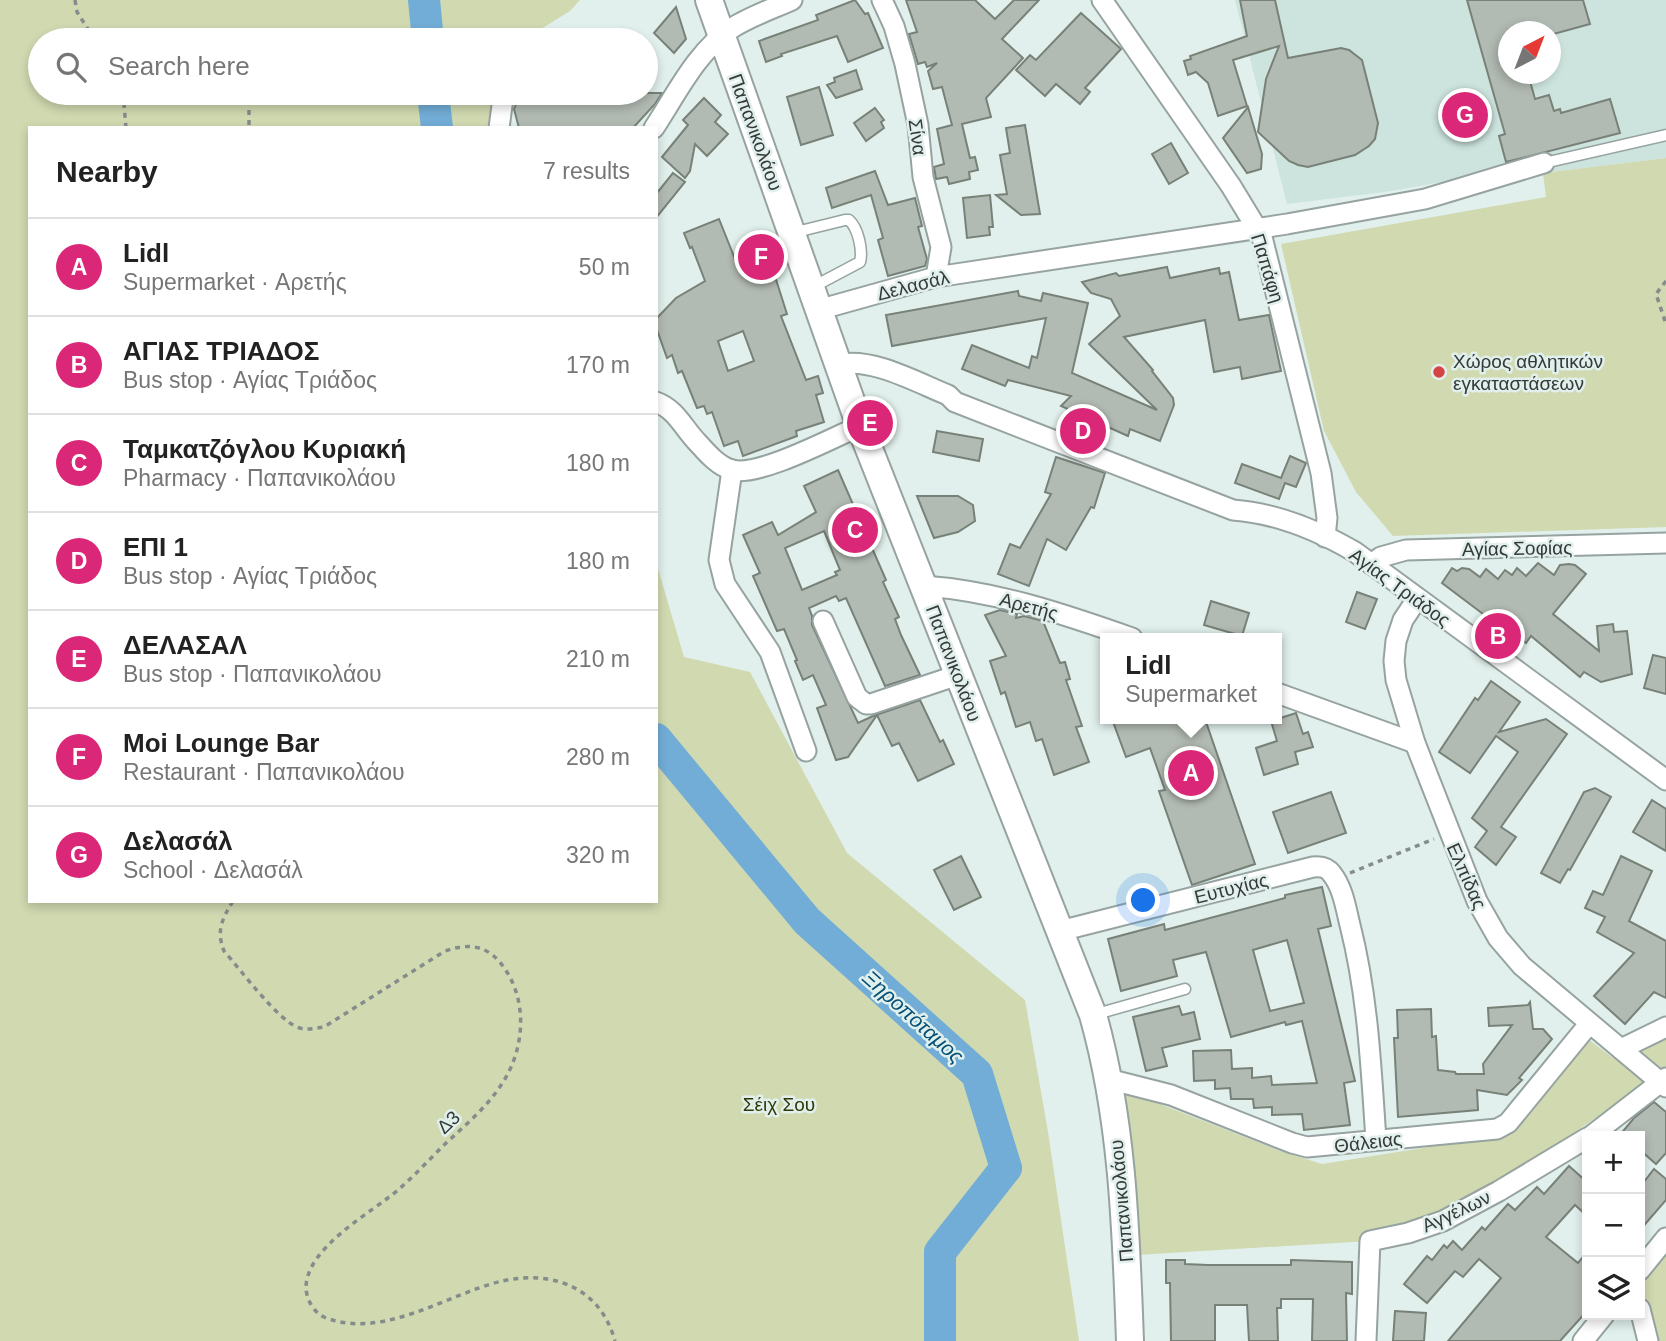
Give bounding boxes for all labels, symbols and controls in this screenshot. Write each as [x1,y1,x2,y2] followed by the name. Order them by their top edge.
[1498,21,1561,84] north arrow
[28,28,658,105] search box
[52,48,90,86] icon: search
[108,51,250,81] text: Search here
[725,71,786,194] street label: Παπανικολάου
[1442,89,1488,141] pin: G
[905,118,930,157] street label: Σίνα
[56,155,158,188] text: Nearby
[543,158,630,184] text: 7 results
[738,231,784,283] pin: F
[1247,231,1288,305] street label: Παπάφη
[123,238,169,268] text: Lidl
[71,254,87,280] text: A
[579,254,630,280] text: 50 m
[875,266,952,305] street label: Δελασάλ
[123,269,347,295] text: Supermarket · Αρετής
[123,336,319,366] text: ΑΓΙΑΣ ΤΡΙΑΔΟΣ
[1453,351,1603,394] place label: Χώρος αθλητικών εγκαταστάσεων
[71,352,87,378] text: B
[566,352,630,378] text: 170 m
[1431,364,1447,380] marker: Χώρος αθλητικών εγκαταστάσεων
[123,367,377,393] text: Bus stop · Αγίας Τριάδος
[847,397,893,449] pin: E
[1060,405,1106,457] pin: D
[123,434,406,464] text: Ταμκατζόγλου Κυριακή
[71,450,87,476] text: C
[566,450,630,476] text: 180 m
[123,465,396,491] text: Pharmacy · Παπανικολάου
[832,504,878,556] pin: C
[123,532,188,562] text: ΕΠΙ 1
[1462,537,1572,560] street label: Αγίας Σοφίας
[1345,544,1454,631] street label: Αγίας Τριάδος
[71,548,87,574] text: D
[566,548,630,574] text: 180 m
[123,563,377,589] text: Bus stop · Αγίας Τριάδος
[998,589,1060,624] street label: Αρετής
[922,602,985,724] street label: Παπανικολάου
[1475,610,1521,662] pin: B
[123,630,247,660] text: ΔΕΛΑΣΑΛ
[1100,633,1282,724] popup
[71,646,87,672] text: E
[566,646,630,672] text: 210 m
[1125,650,1171,680] text: Lidl
[123,661,382,687] text: Bus stop · Παπανικολάου
[1125,681,1257,707] text: Supermarket
[123,728,319,758] text: Moi Lounge Bar
[72,744,86,770] text: F
[566,744,630,770] text: 280 m
[1168,747,1214,799] pin: A
[123,759,405,785] text: Restaurant · Παπανικολάου
[123,826,232,856] text: Δελασάλ
[1443,840,1490,913] street label: Ελπίδας
[70,842,88,868] text: G
[566,842,630,868] text: 320 m
[123,857,303,883] text: School · Δελασάλ
[1192,869,1270,908] street label: Ευτυχίας
[1126,883,1160,917] your location
[858,965,969,1068] water label: Ξηροπόταμος
[743,1094,815,1115] park label: Σέιχ Σου
[433,1107,464,1138] street label: Δ3
[1333,1128,1403,1157] street label: Θάλειας
[1582,1131,1645,1320] map controls
[1582,1131,1645,1194] button: +
[1106,1139,1137,1263] street label: Παπανικολάου
[1419,1186,1494,1236] street label: Αγγέλων
[1582,1194,1645,1257] button: −
[1582,1257,1645,1320] button: layers

